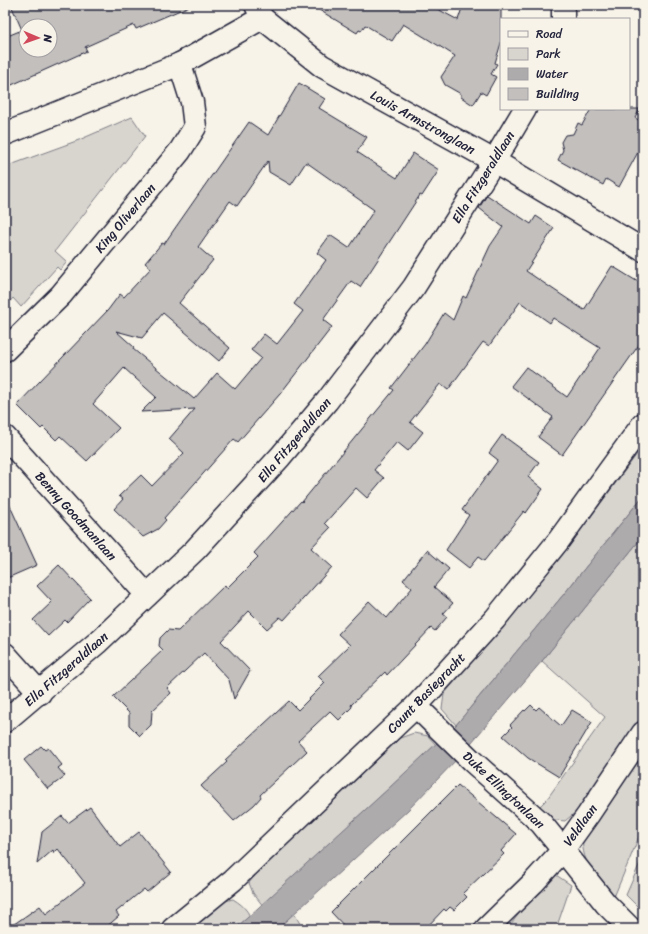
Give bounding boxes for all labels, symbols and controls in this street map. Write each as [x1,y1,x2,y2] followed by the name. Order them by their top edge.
[18,18,58,58] north arrow
[500,18,630,110] legend
[536,23,563,45] text: Road
[38,33,57,43] text: N
[536,43,561,65] text: Park
[536,63,569,85] text: Water
[536,83,579,105] text: Building
[366,84,480,160] street label: Louis Armstronglaan
[445,126,521,228] street label: Ella Fitzgeraldlaan
[89,178,161,258] street label: King Oliverlaan
[251,392,337,488] street label: Ella Fitzgeraldlaan
[29,466,123,566] street label: Benny Goodmanlaan
[19,626,113,712] street label: Ella Fitzgeraldlaan
[381,647,471,739] street label: Count Basiegracht
[457,745,551,835] street label: Duke Ellingtonlaan
[557,799,603,851] street label: Veldlaan

